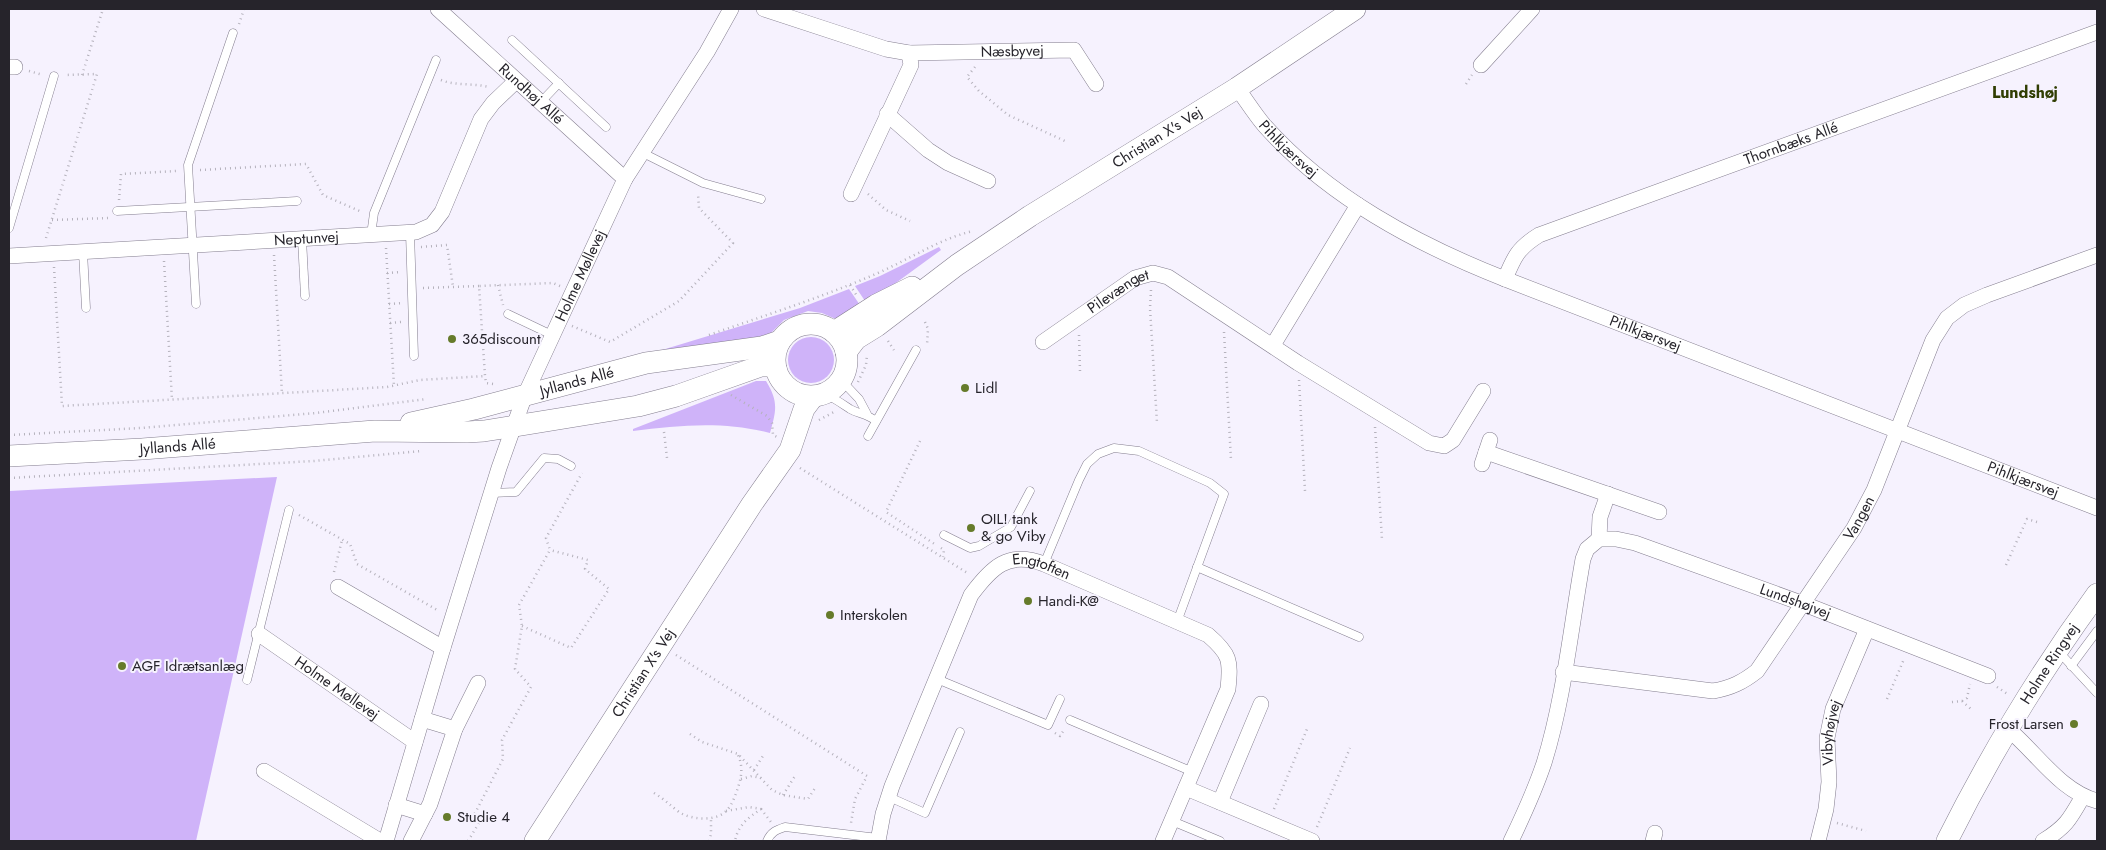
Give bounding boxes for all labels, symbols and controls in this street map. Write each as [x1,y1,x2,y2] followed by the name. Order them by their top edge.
[980,40,1044,63] street label: Næsbyvej
[494,58,569,130] street label: Rundhøj Allé
[1992,81,2058,104] district label: Lundshøj
[1108,101,1206,174] street label: Christian X's Vej
[1253,115,1323,183] street label: Pihlkjærsvej
[1741,116,1841,171] street label: Thornbæks Allé
[273,226,340,251] street label: Neptunvej
[550,226,611,325] street label: Holme Møllevej
[1083,264,1152,319] street label: Pilevænget
[1606,309,1685,357] street label: Pihlkjærsvej
[462,328,541,350] place label: 365discount
[446,333,458,345] marker: 365discount
[535,361,617,402] street label: Jyllands Allé
[975,377,998,399] place label: Lidl
[959,382,971,394] marker: Lidl
[137,432,217,460] street label: Jyllands Allé
[1984,456,2062,503] street label: Pihlkjærsvej
[1838,492,1880,545] street label: Vangen
[981,508,1046,547] place label: OIL! tank & go Viby
[965,522,977,534] marker: OIL! tank & go Viby
[1011,548,1074,585] street label: Engtoften
[1757,578,1834,625] street label: Lundshøjvej
[1038,590,1099,612] place label: Handi-K@
[1022,595,1034,607] marker: Handi-K@
[840,604,908,626] place label: Interskolen
[824,609,836,621] marker: Interskolen
[2015,619,2084,708] street label: Holme Ringvej
[606,624,680,722] street label: Christian X's Vej
[290,651,384,725] street label: Holme Møllevej
[132,655,244,677] place label: AGF Idrætsanlæg
[116,660,128,672] marker: AGF Idrætsanlæg
[1816,696,1847,766] street label: Vibyhøjvej
[1989,713,2064,735] place label: Frost Larsen
[2068,718,2080,730] marker: Frost Larsen
[457,806,510,828] place label: Studie 4
[441,811,453,823] marker: Studie 4

